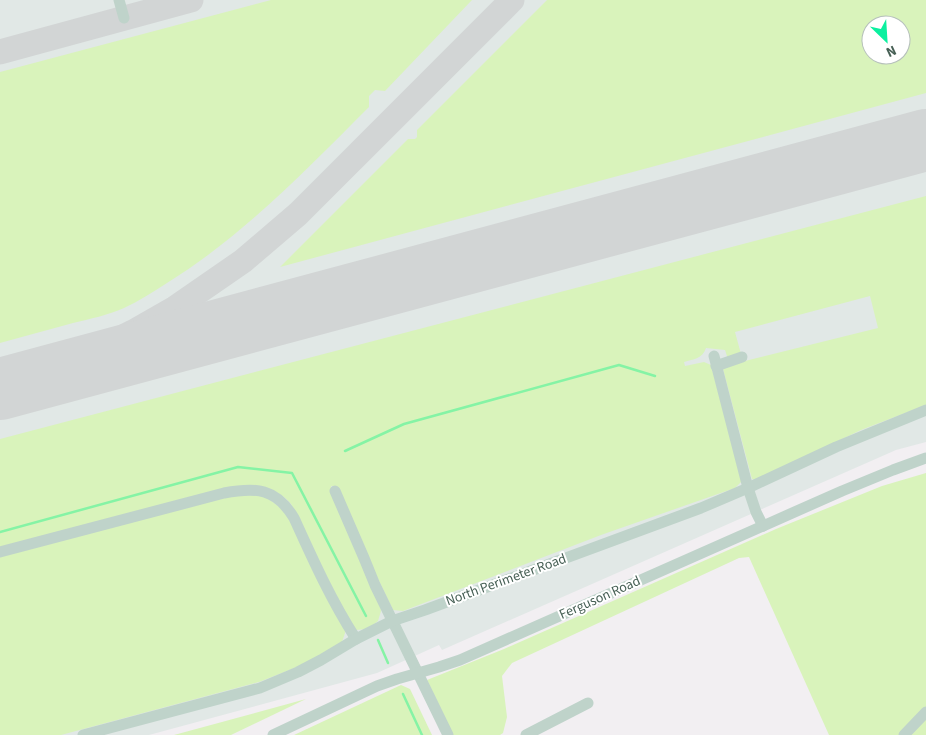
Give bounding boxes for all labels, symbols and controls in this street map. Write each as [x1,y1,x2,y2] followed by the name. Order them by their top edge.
[861,15,911,65] north arrow
[883,40,900,62] text: N
[443,549,569,611] street label: North Perimeter Road
[556,571,644,625] street label: Ferguson Road

